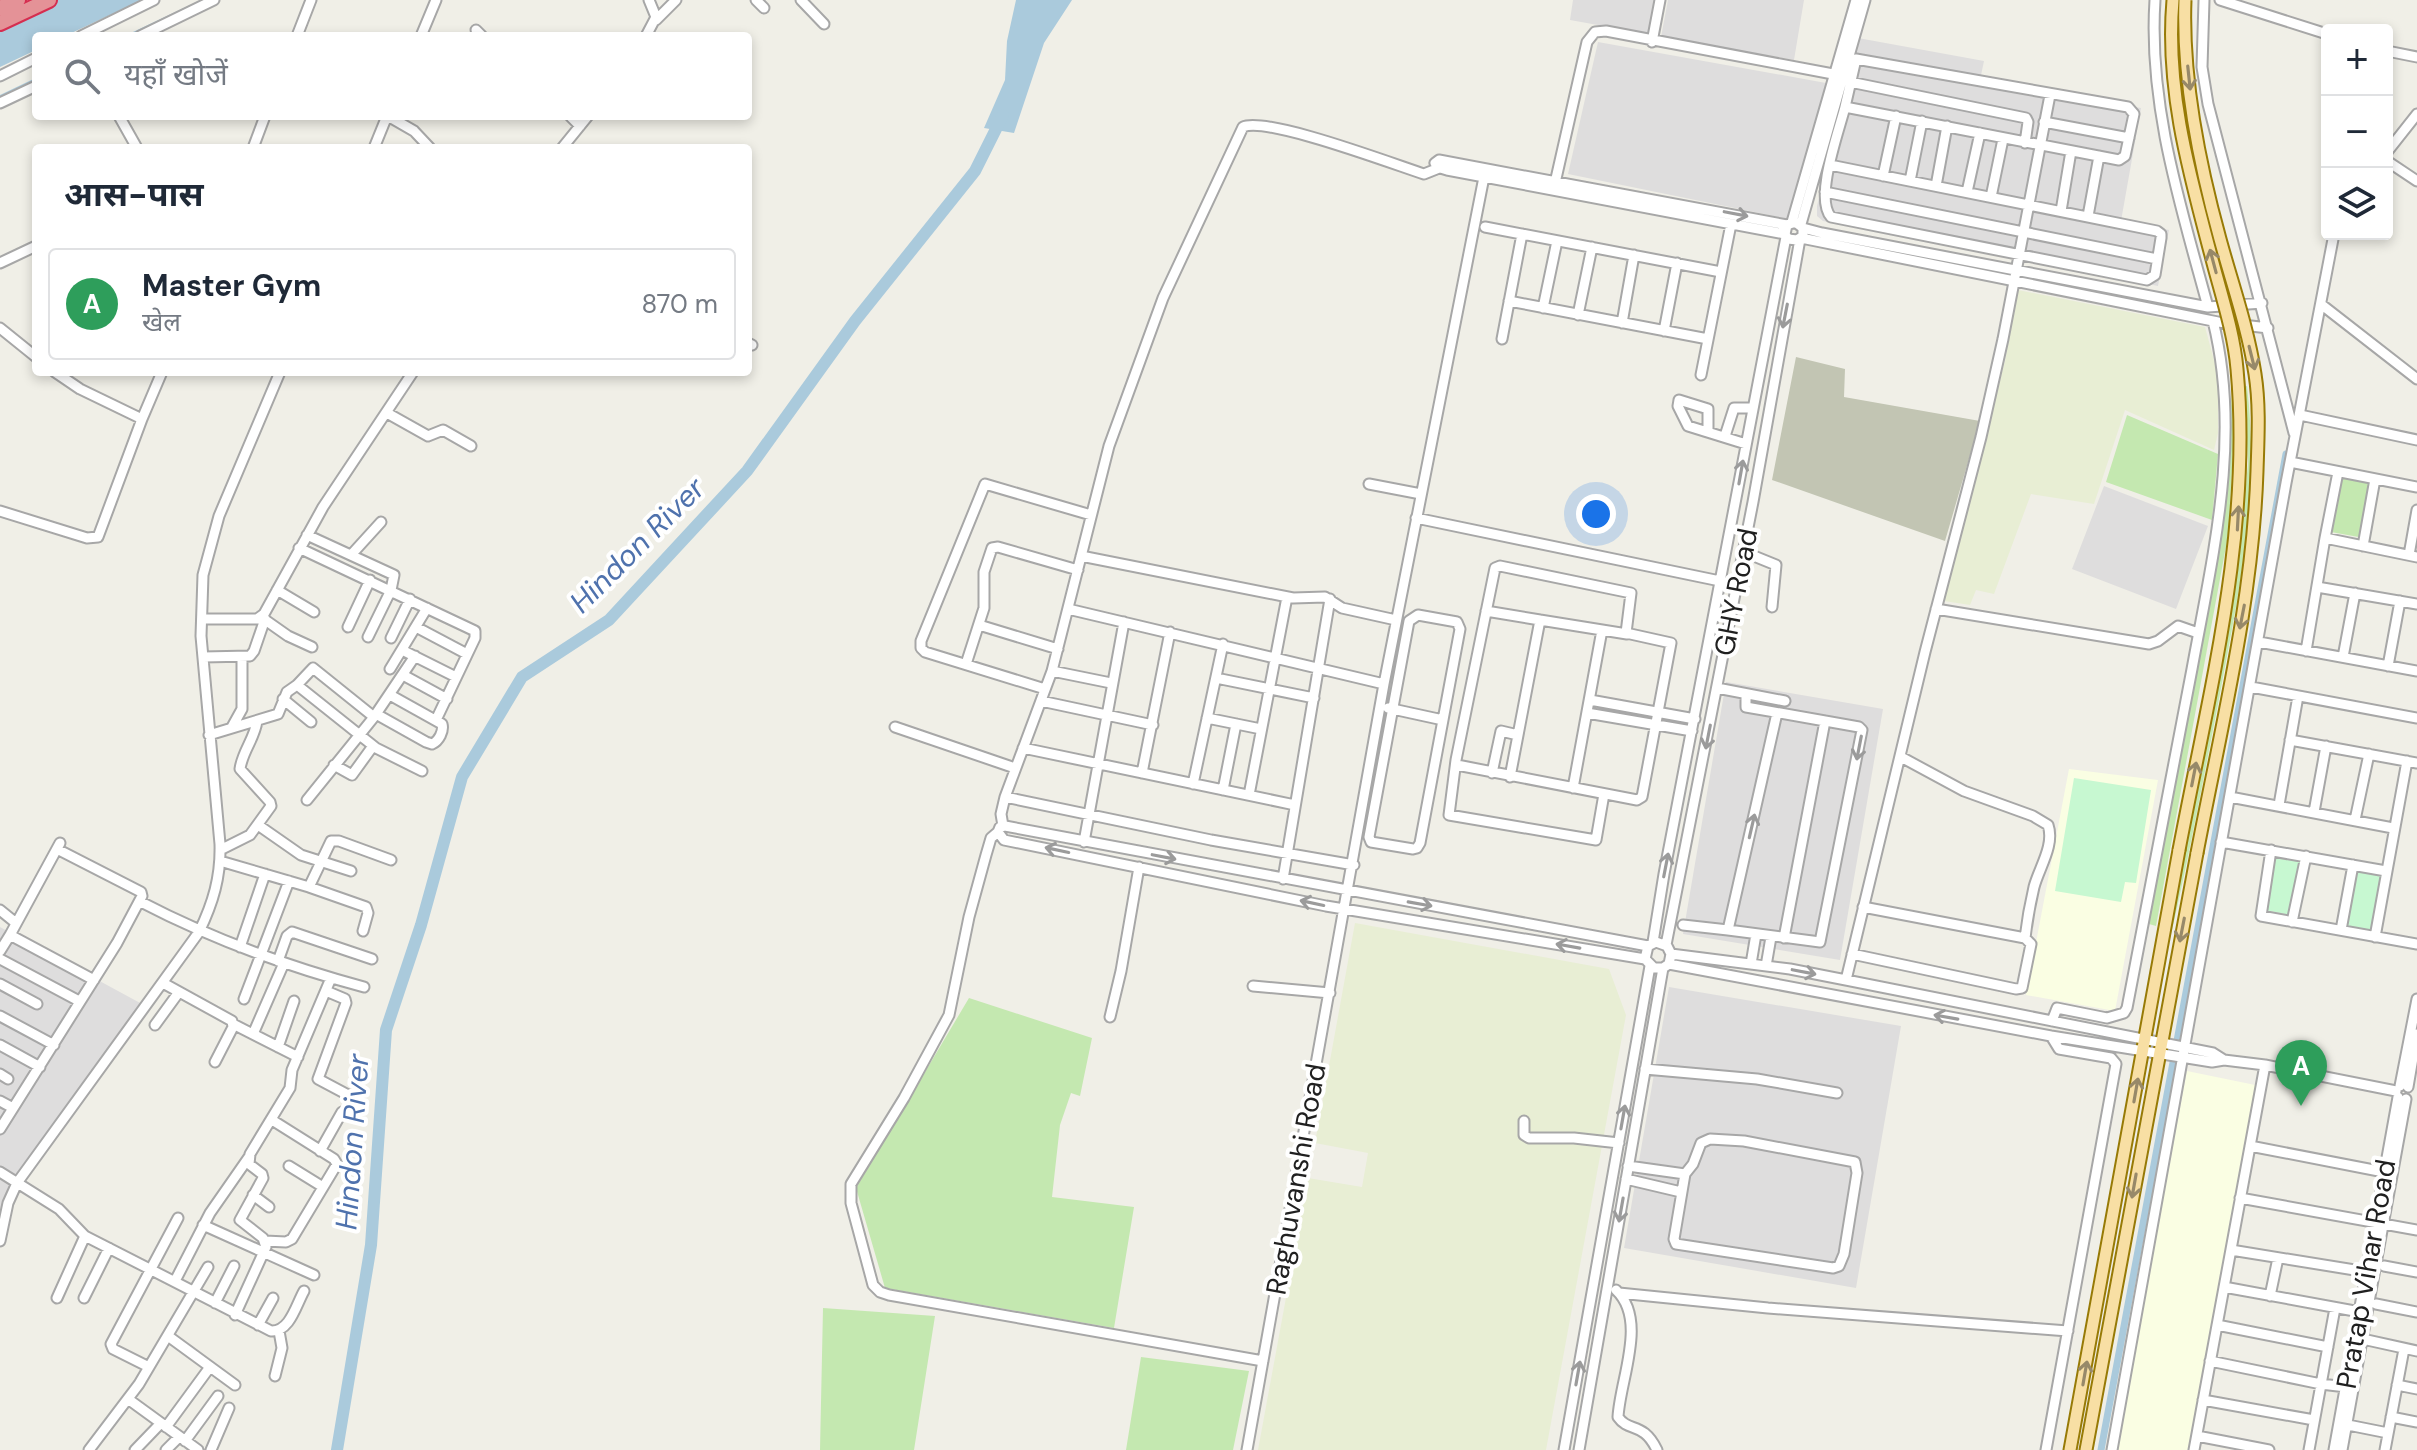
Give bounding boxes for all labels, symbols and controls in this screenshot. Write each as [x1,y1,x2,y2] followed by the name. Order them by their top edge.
[2321,24,2393,240] map controls
[2321,24,2393,96] button: +
[32,32,752,120] search box
[60,54,104,98] icon: search
[124,55,228,94] text: यहाँ खोजें
[2182,64,2197,91] one-way arrow
[2321,96,2393,168] button: −
[2321,168,2393,240] button: layers
[64,172,204,217] text: आस-पास
[1723,207,1748,222] one-way arrow
[2204,248,2219,274] one-way arrow
[142,266,321,305] text: Master Gym
[83,287,101,321] text: A
[641,287,718,321] text: 870 m
[1777,302,1792,328] one-way arrow
[142,305,181,339] text: खेल
[2245,345,2260,371] one-way arrow
[1734,460,1749,486] one-way arrow
[561,468,714,621] water label: Hindon River
[1576,494,1616,534] your location
[2230,505,2245,532] one-way arrow
[1706,525,1766,659] street label: GHY Road
[2233,604,2248,629] one-way arrow
[1699,723,1714,749] one-way arrow
[1851,735,1866,761] one-way arrow
[2187,761,2202,787] one-way arrow
[1745,814,1760,840] one-way arrow
[1045,842,1070,857] one-way arrow
[1150,851,1176,866] one-way arrow
[1659,853,1674,878] one-way arrow
[1299,894,1325,909] one-way arrow
[1406,897,1432,912] one-way arrow
[2174,917,2189,942] one-way arrow
[1556,938,1581,953] one-way arrow
[1791,966,1816,981] one-way arrow
[1934,1008,1959,1023] one-way arrow
[2275,1040,2327,1106] pin: A
[326,1052,378,1231] water label: Hindon River
[1257,1061,1335,1297] street label: Raghuvanshi Road
[2129,1078,2144,1103] one-way arrow
[1617,1105,1632,1130] one-way arrow
[2328,1156,2404,1392] street label: Pratap Vihar Road
[2126,1172,2141,1198] one-way arrow
[1612,1197,1627,1223] one-way arrow
[1571,1361,1586,1386] one-way arrow
[2078,1361,2093,1387] one-way arrow

